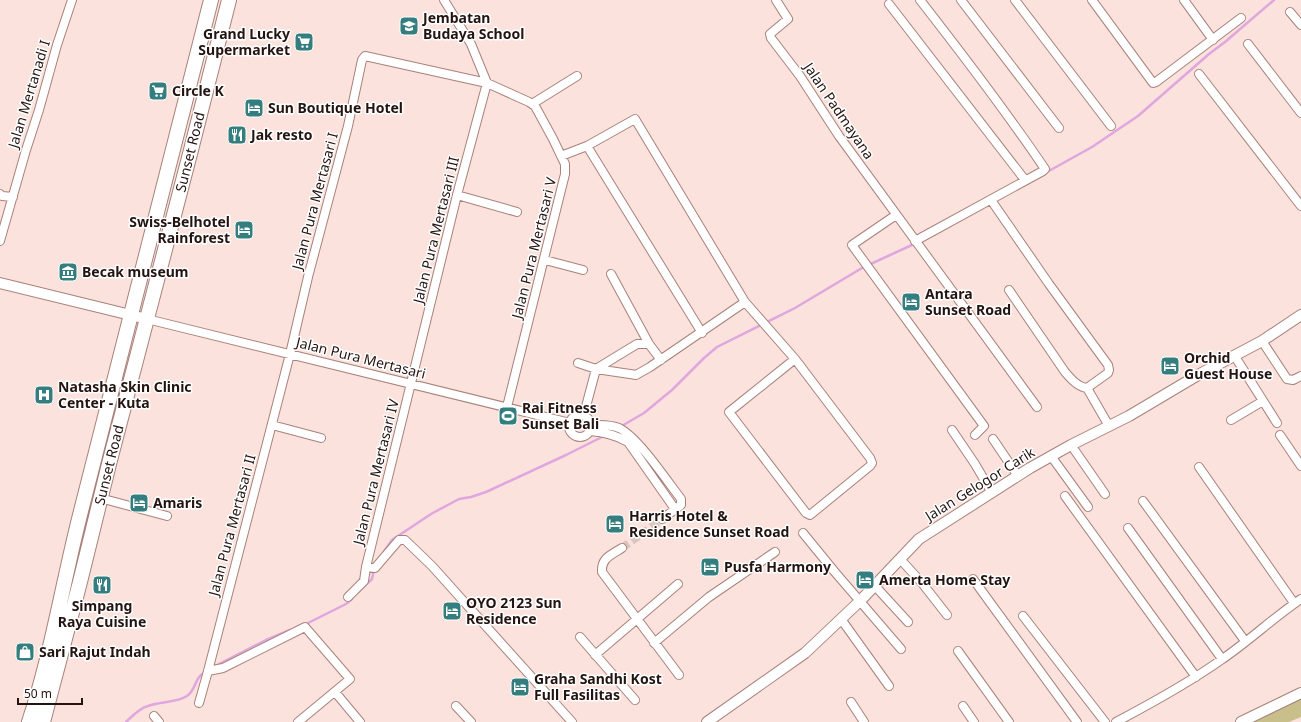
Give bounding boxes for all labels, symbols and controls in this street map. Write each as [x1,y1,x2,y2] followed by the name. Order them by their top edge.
[421,8,524,43] place label: Jembatan Budaya School
[398,15,420,37] school or university icon: Jembatan Budaya School
[198,24,290,59] place label: Grand Lucky Supermarket
[293,31,315,53] supermarket icon: Grand Lucky Supermarket
[3,37,54,152] street label: Jalan Mertanadi I
[799,57,879,163] street label: Jalan Padmayana
[147,80,169,102] supermarket icon: Circle K
[172,81,225,100] place label: Circle K
[243,97,265,119] hotel icon: Sun Boutique Hotel
[268,98,403,117] place label: Sun Boutique Hotel
[170,110,209,194] street label: Sunset Road
[226,124,248,146] restaurant icon: Jak resto
[249,125,313,144] place label: Jak resto
[287,130,342,273] street label: Jalan Pura Mertasari I
[408,154,463,307] street label: Jalan Pura Mertasari III
[506,175,560,322] street label: Jalan Pura Mertasari V
[129,212,230,247] place label: Swiss-Belhotel Rainforest
[233,219,255,241] hotel icon: Swiss-Belhotel Rainforest
[57,261,79,283] museum icon: Becak museum
[82,262,188,281] place label: Becak museum
[925,284,1011,319] place label: Antara Sunset Road
[900,291,922,313] hotel icon: Antara Sunset Road
[292,332,428,383] street label: Jalan Pura Mertasari
[1184,348,1272,383] place label: Orchid Guest House
[1159,355,1181,377] hotel icon: Orchid Guest House
[58,377,192,412] place label: Natasha Skin Clinic Center - Kuta
[33,384,55,406] hospital icon: Natasha Skin Clinic Center - Kuta
[348,396,403,549] street label: Jalan Pura Mertasari IV
[522,398,599,433] place label: Rai Fitness Sunset Bali
[497,405,519,427] sports icon: Rai Fitness Sunset Bali
[89,423,128,507] street label: Sunset Road
[920,442,1038,526] street label: Jalan Gelogor Carik
[203,452,260,600] street label: Jalan Pura Mertasari II
[128,492,150,514] hotel icon: Amaris
[153,493,202,512] place label: Amaris
[629,506,789,541] place label: Harris Hotel & Residence Sunset Road
[604,513,626,535] hotel icon: Harris Hotel & Residence Sunset Road
[699,556,721,578] hotel icon: Pusfa Harmony
[724,557,831,576] place label: Pusfa Harmony
[854,569,876,591] hotel icon: Amerta Home Stay
[879,570,1010,589] place label: Amerta Home Stay
[91,574,113,596] restaurant icon: Simpang Raya Cuisine
[466,593,562,628] place label: OYO 2123 Sun Residence
[58,596,146,631] place label: Simpang Raya Cuisine
[441,600,463,622] hotel icon: OYO 2123 Sun Residence
[14,641,36,663] shop icon: Sari Rajut Indah
[39,642,151,661] place label: Sari Rajut Indah
[534,669,662,704] place label: Graha Sandhi Kost Full Fasilitas
[509,676,531,698] hotel icon: Graha Sandhi Kost Full Fasilitas
[18,680,82,706] scale bar
[24,685,52,702] text: 50 m

